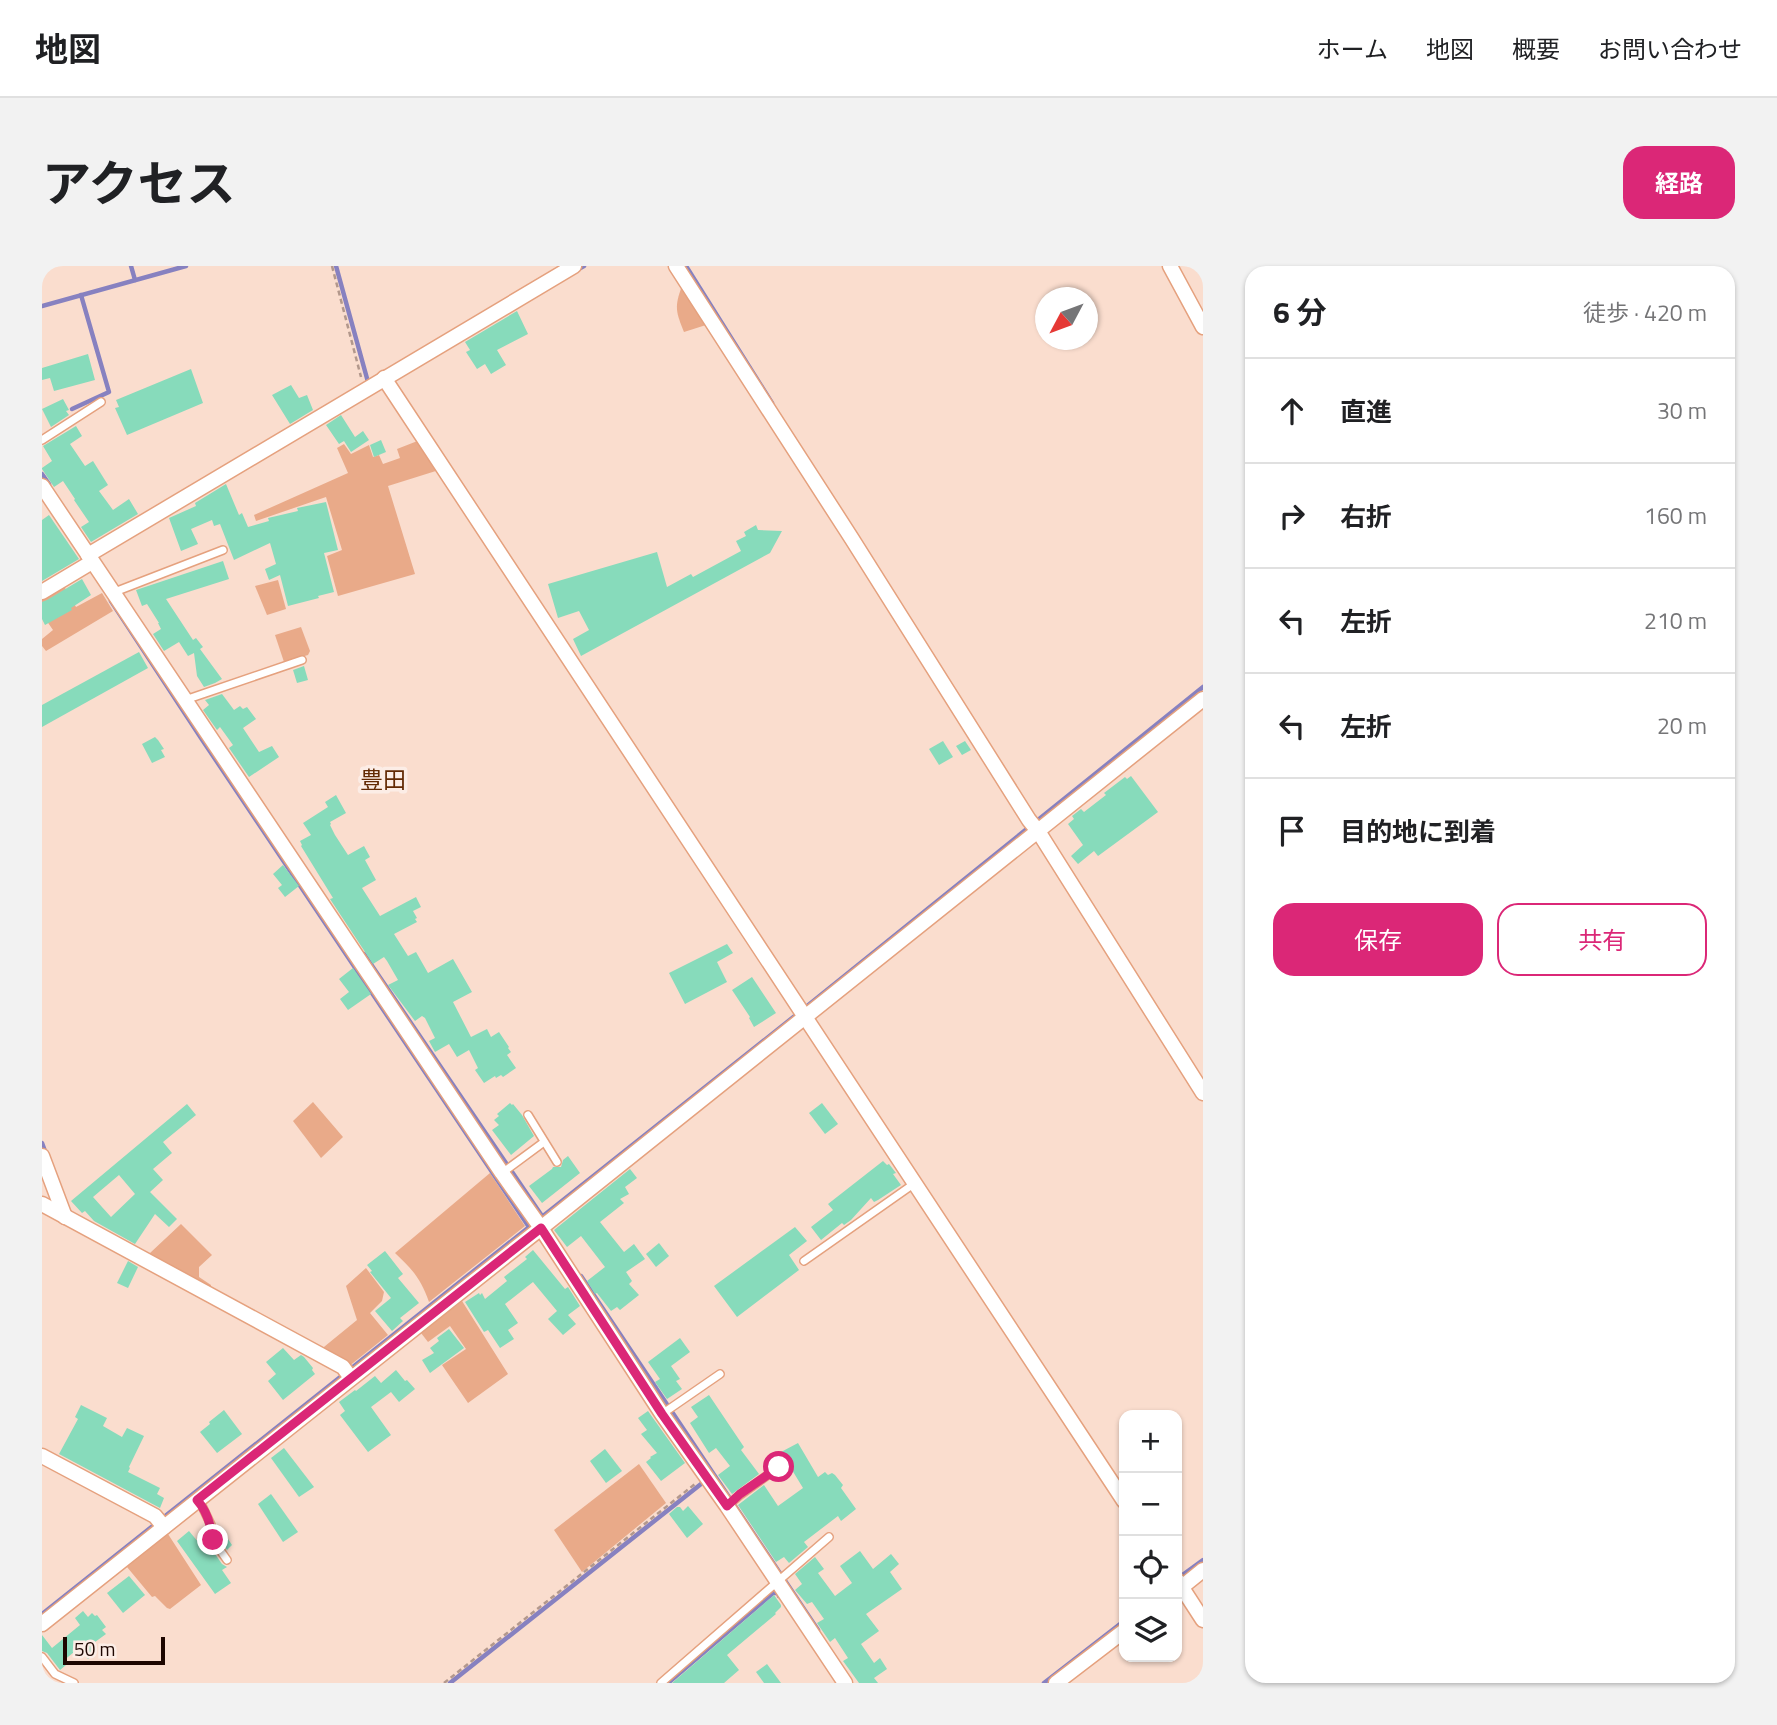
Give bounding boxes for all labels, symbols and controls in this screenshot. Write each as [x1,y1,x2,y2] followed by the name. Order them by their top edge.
[35,24,101,74] text: 地図
[1317,31,1388,67] text: ホーム
[1426,31,1474,67] text: 地図
[1512,31,1560,67] text: 概要
[1598,31,1742,67] text: お問い合わせ
[42,145,236,220] text: アクセス
[1623,146,1735,219] button: 経路
[1035,287,1098,350] north arrow
[1273,289,1326,335] text: 6 分
[1583,295,1707,330] text: 徒歩 · 420 m
[1273,392,1311,430] icon: ahead
[1340,392,1392,431] text: 直進
[1657,393,1707,428] text: 30 m
[1273,497,1311,535] icon: right
[1340,497,1392,536] text: 右折
[1644,498,1707,533] text: 160 m
[1273,602,1311,640] icon: left
[1340,602,1392,641] text: 左折
[1644,603,1707,638] text: 210 m
[1273,707,1311,745] icon: left
[1340,707,1392,746] text: 左折
[1657,708,1707,743] text: 20 m
[360,762,406,797] district label: 豊田
[1273,812,1311,850] icon: arrive
[1340,812,1496,851] text: 目的地に到着
[1273,903,1483,976] button: 保存
[1497,903,1707,976] button: 共有
[1119,1410,1182,1662] map controls
[1119,1410,1182,1473] button: +
[763,1451,794,1482] route start
[1119,1473,1182,1536] button: −
[197,1524,228,1555] route end
[1119,1536,1182,1599] button: locate
[1119,1599,1182,1662] button: layers
[63,1634,164,1666] scale bar
[74,1634,115,1663] text: 50 m

